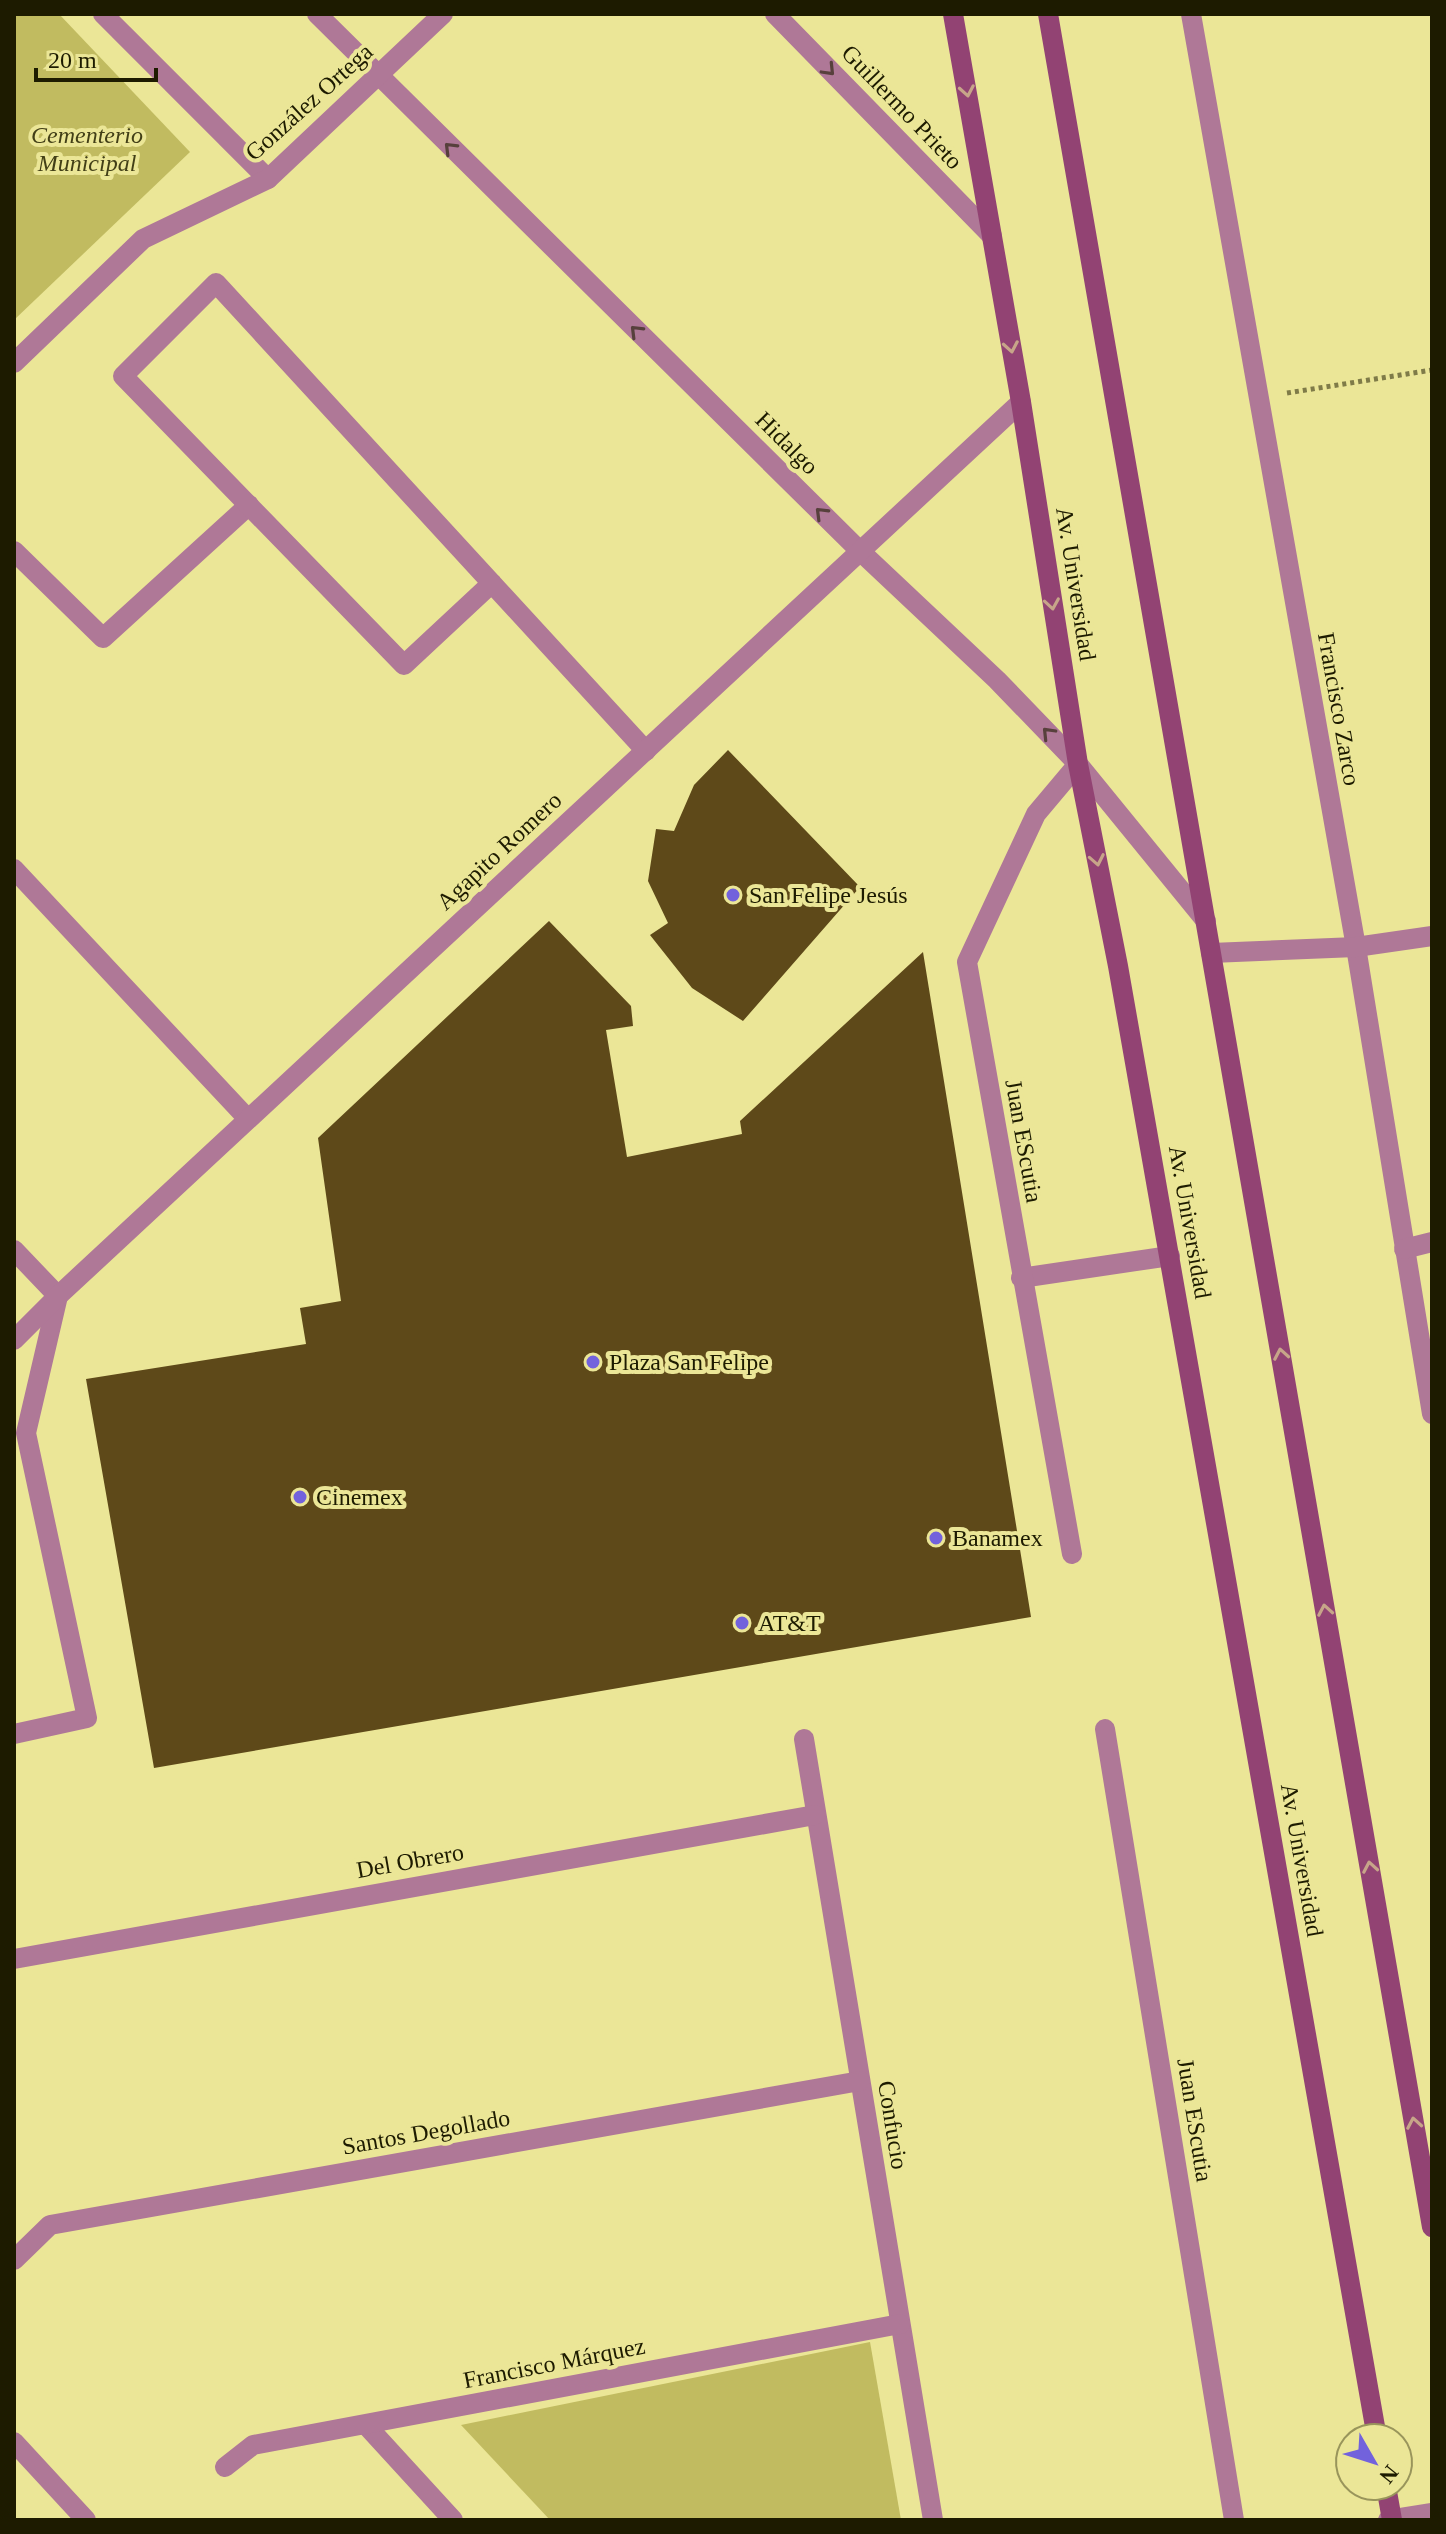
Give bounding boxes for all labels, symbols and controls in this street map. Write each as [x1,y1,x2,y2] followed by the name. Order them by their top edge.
[36,32,156,82] scale bar
[240,38,378,166] street label: González Ortega
[836,40,968,174] street label: Guillermo Prieto
[48,47,97,73] text: 20 m
[820,61,834,75] one-way arrow
[957,84,974,98] one-way arrow
[31,122,143,176] park label: Cementerio Municipal
[445,143,459,157] one-way arrow
[630,325,645,340] one-way arrow
[1002,340,1019,354] one-way arrow
[750,406,824,480] street label: Hidalgo
[1051,505,1101,663] street label: Av. Universidad
[816,508,830,522] one-way arrow
[1043,597,1060,611] one-way arrow
[1313,630,1365,788] street label: Francisco Zarco
[1042,728,1057,742] one-way arrow
[431,787,567,915] street label: Agapito Romero
[1088,853,1105,866] one-way arrow
[749,882,908,908] place label: San Felipe Jesús
[724,886,742,904] marker: San Felipe Jesús
[1000,1077,1048,1205] street label: Juan EScutia
[1164,1143,1216,1301] street label: Av. Universidad
[1273,1347,1290,1361] one-way arrow
[609,1349,769,1375] place label: Plaza San Felipe
[584,1353,602,1371] marker: Plaza San Felipe
[316,1484,403,1510] place label: Cinemex
[291,1488,309,1506] marker: Cinemex
[952,1525,1043,1551] place label: Banamex
[927,1529,945,1547] marker: Banamex
[1318,1604,1335,1617] one-way arrow
[758,1610,821,1636] place label: AT&T
[733,1614,751,1632] marker: AT&T
[1276,1781,1328,1939] street label: Av. Universidad
[354,1839,466,1883] street label: Del Obrero
[1362,1860,1379,1873] one-way arrow
[1172,2056,1218,2184] street label: Juan EScutia
[873,2079,913,2171] street label: Confucio
[340,2104,512,2160] street label: Santos Degollado
[1406,2116,1423,2129] one-way arrow
[461,2333,647,2393] street label: Francisco Márquez
[1334,2422,1414,2502] north arrow
[1374,2460,1404,2488] text: N

